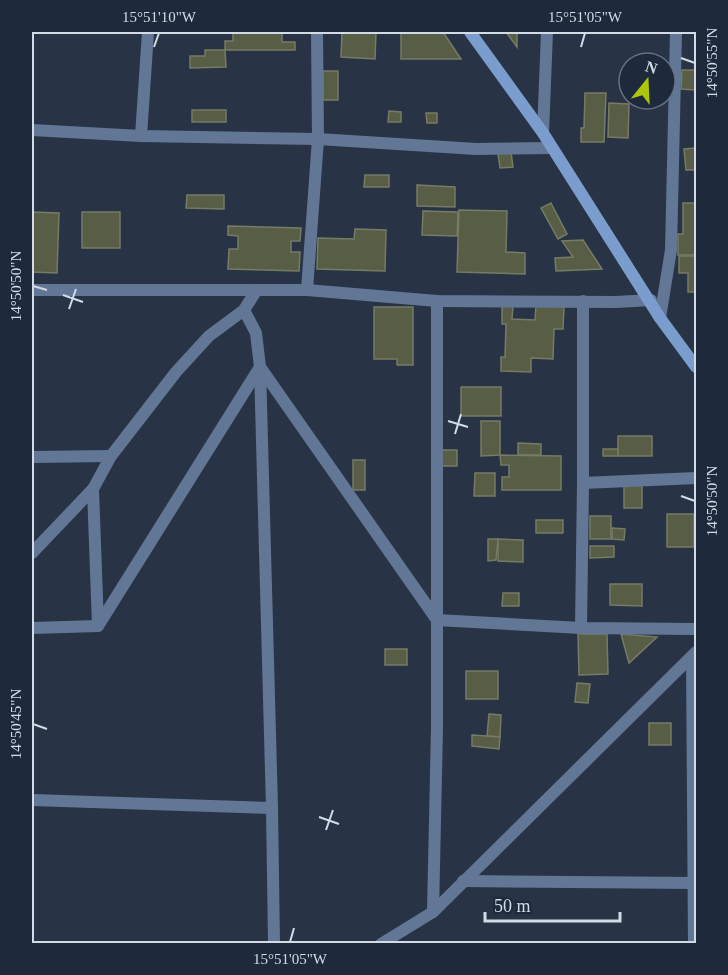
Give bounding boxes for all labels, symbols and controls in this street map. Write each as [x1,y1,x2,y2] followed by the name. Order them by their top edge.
[122,9,197,25] text: 15°51'10"W
[548,9,623,25] text: 15°51'05"W
[704,28,720,98] text: 14°50'55"N
[617,51,677,111] north arrow
[643,57,660,77] text: N
[8,251,24,321] text: 14°50'50"N
[704,466,720,536] text: 14°50'50"N
[8,689,24,759] text: 14°50'45"N
[485,885,620,923] scale bar
[494,896,531,916] text: 50 m
[253,951,328,967] text: 15°51'05"W

